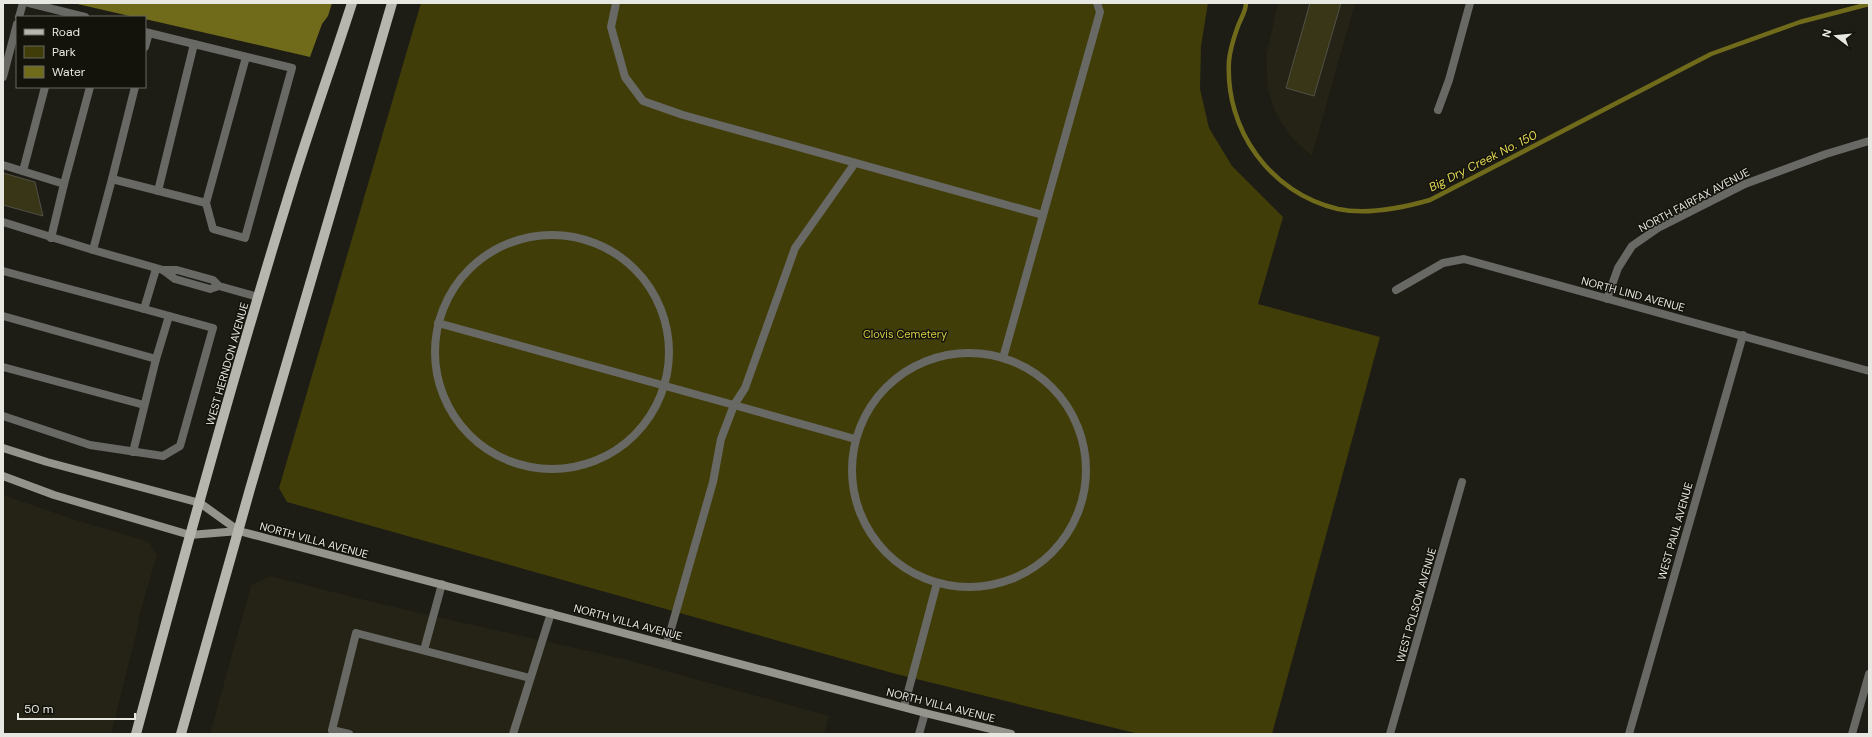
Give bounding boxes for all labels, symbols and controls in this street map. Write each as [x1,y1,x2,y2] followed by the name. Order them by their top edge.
[16,16,146,88] legend
[1816,16,1856,56] north arrow
[52,24,80,40] text: Road
[1819,27,1834,39] text: N
[52,44,76,60] text: Park
[52,64,86,80] text: Water
[1426,127,1540,195] water label: Big Dry Creek No. 150
[1636,165,1752,235] street label: NORTH FAIRFAX AVENUE
[1580,273,1686,315] street label: NORTH LIND AVENUE
[203,301,251,427] street label: WEST HERNDON AVENUE
[863,327,947,341] park label: Clovis Cemetery
[1654,480,1696,582] street label: WEST PAUL AVENUE
[258,519,370,561] street label: NORTH VILLA AVENUE
[1393,546,1439,664] street label: WEST POLSON AVENUE
[572,601,684,643] street label: NORTH VILLA AVENUE
[885,685,997,725] street label: NORTH VILLA AVENUE
[18,695,135,721] scale bar
[24,701,53,717] text: 50 m

